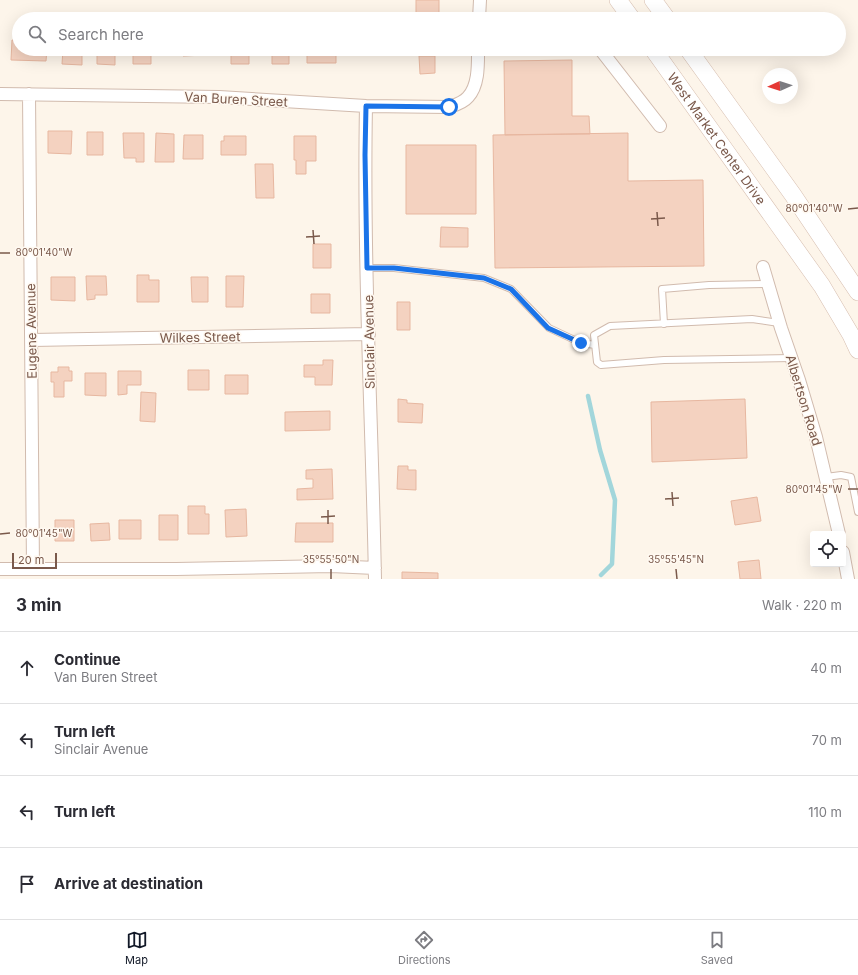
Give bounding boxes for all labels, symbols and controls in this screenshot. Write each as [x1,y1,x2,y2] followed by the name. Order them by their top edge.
[12,12,846,56] search box
[26,23,48,45] icon: search
[58,25,144,44] text: Search here
[762,68,798,104] north arrow
[664,69,769,208] street label: West Market Center Drive
[184,88,288,110] street label: Van Buren Street
[440,98,458,116] route start
[785,202,843,214] text: 80°01'40"W
[15,246,73,258] text: 80°01'40"W
[22,283,40,379] street label: Eugene Avenue
[360,295,378,389] street label: Sinclair Avenue
[159,328,241,346] street label: Wilkes Street
[572,334,590,352] route end
[783,353,825,447] street label: Albertson Road
[786,483,843,495] text: 80°01'45"W
[16,527,73,539] text: 80°01'45"W
[810,531,846,567] map controls
[810,531,846,567] button: locate
[12,551,57,570] scale bar
[18,553,44,567] text: 20 m
[303,553,359,565] text: 35°55'50"N
[648,553,704,565] text: 35°55'45"N
[16,595,62,615] text: 3 min
[762,597,842,613] text: Walk · 220 m
[54,650,121,669] text: Continue
[16,657,38,679] icon: ahead
[810,660,842,676] text: 40 m
[54,669,157,685] text: Van Buren Street
[54,722,115,741] text: Turn left
[16,729,38,751] icon: left
[812,732,842,748] text: 70 m
[54,741,148,757] text: Sinclair Avenue
[16,801,38,823] icon: left
[54,802,115,821] text: Turn left
[808,804,842,820] text: 110 m
[16,873,38,895] icon: arrive
[54,874,203,893] text: Arrive at destination
[125,929,148,967] tab: Map
[398,929,451,967] tab: Directions
[701,929,733,967] tab: Saved

